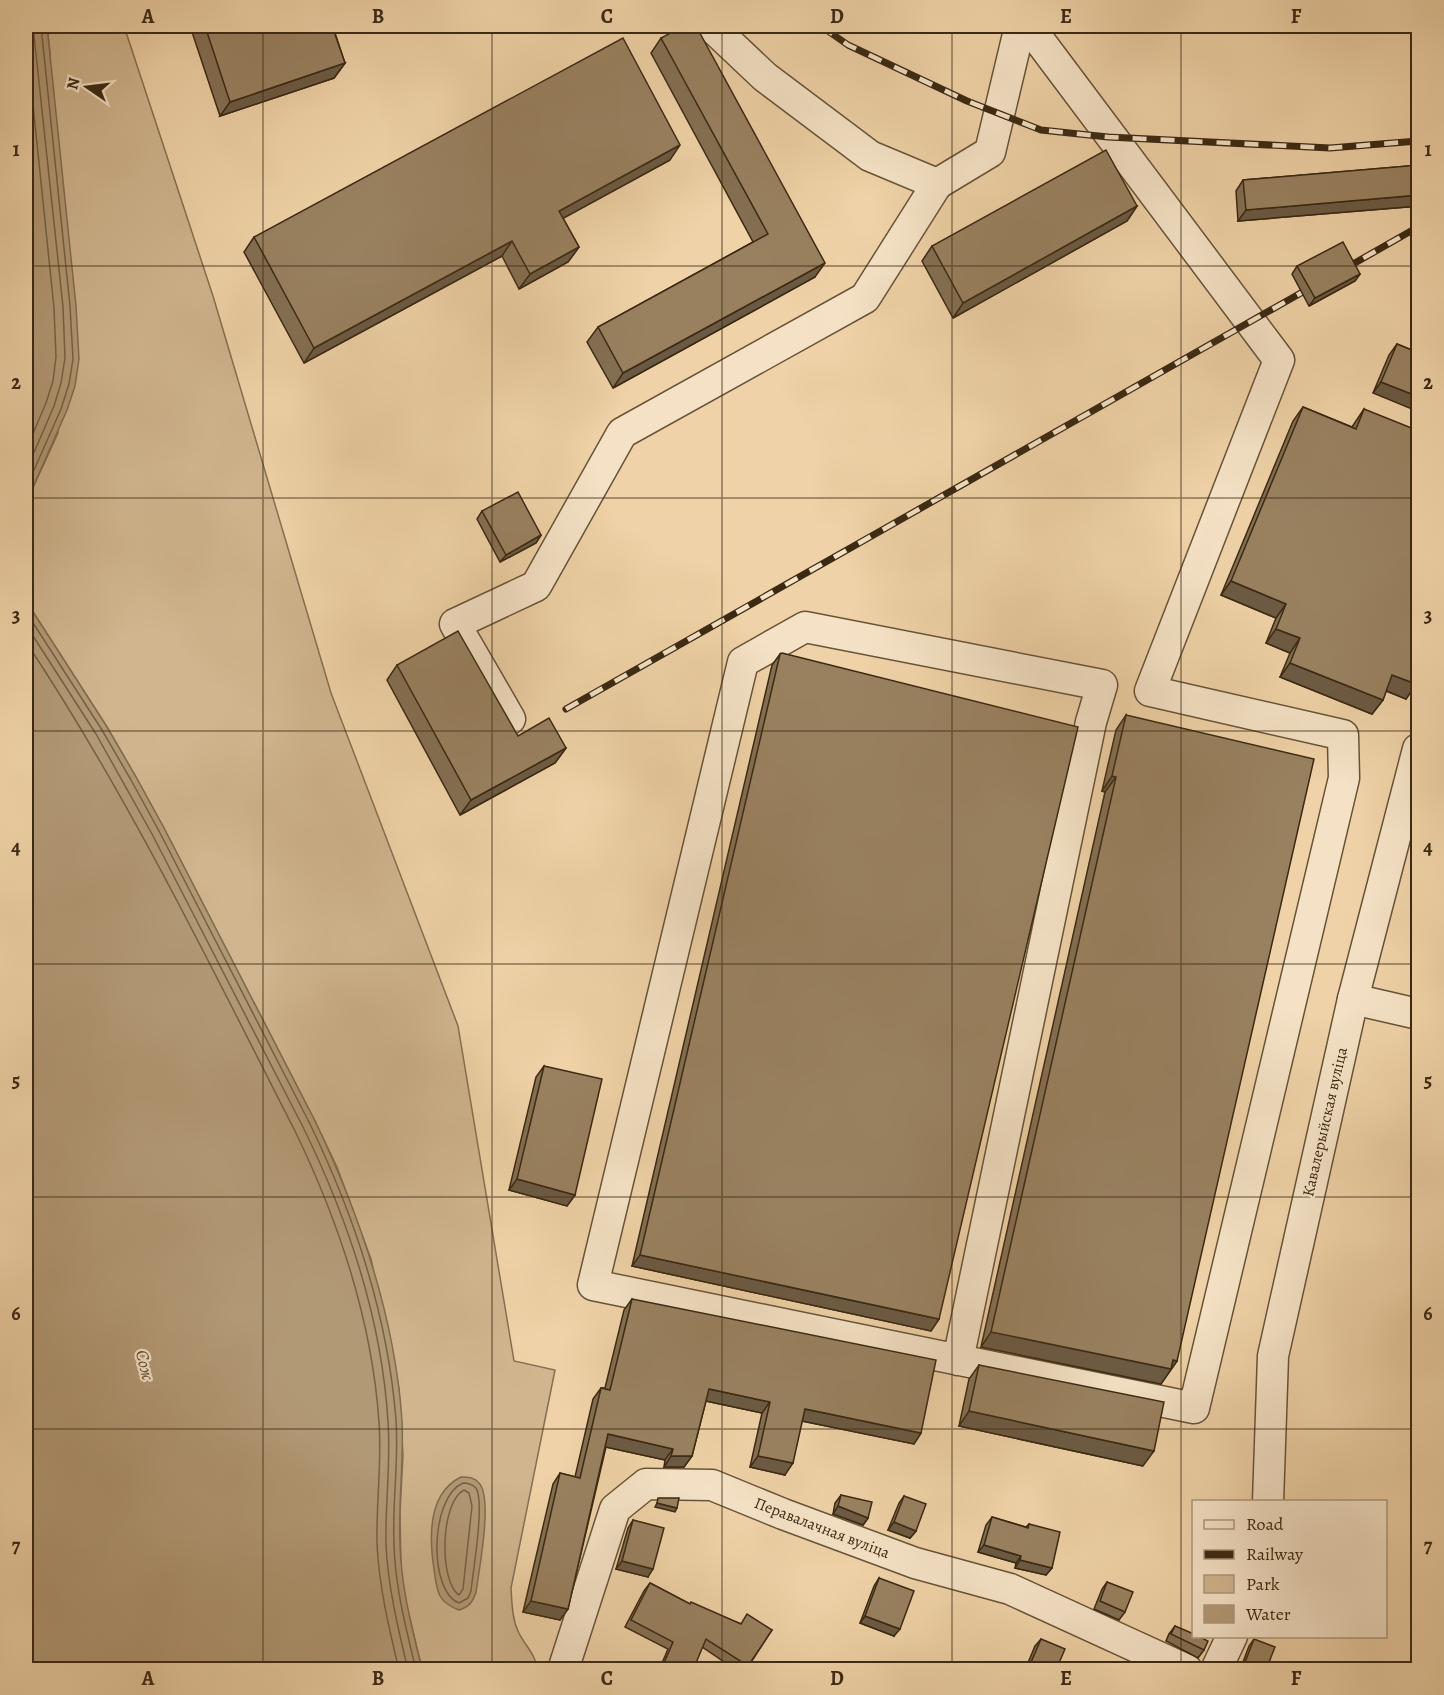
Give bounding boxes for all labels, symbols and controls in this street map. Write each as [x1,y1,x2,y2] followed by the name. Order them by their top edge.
[141,3,155,30] text: A
[372,3,384,30] text: B
[601,3,613,30] text: C
[830,3,844,30] text: D
[1060,3,1072,30] text: E
[1291,3,1302,30] text: F
[57,57,117,117] north arrow
[61,75,86,92] text: N
[12,136,20,163] text: 1
[1424,136,1432,163] text: 1
[11,369,21,396] text: 2
[1423,369,1433,396] text: 2
[12,602,20,629] text: 3
[1424,602,1432,629] text: 3
[11,834,21,861] text: 4
[1423,834,1433,861] text: 4
[1297,1044,1353,1199] street label: Кавалерыйская вуліца
[12,1067,20,1094] text: 5
[1424,1067,1432,1094] text: 5
[11,1300,21,1327] text: 6
[1423,1300,1433,1327] text: 6
[130,1347,160,1384] water label: Сож
[751,1492,893,1564] street label: Перавалачная вуліца
[1192,1500,1387,1638] legend
[1246,1512,1284,1536] text: Road
[12,1532,21,1559] text: 7
[1424,1532,1433,1559] text: 7
[1246,1542,1304,1566] text: Railway
[1246,1572,1280,1596] text: Park
[1245,1602,1291,1626] text: Water
[141,1665,155,1692] text: A
[372,1665,384,1692] text: B
[601,1665,613,1692] text: C
[830,1665,844,1692] text: D
[1060,1665,1072,1692] text: E
[1291,1665,1302,1692] text: F

